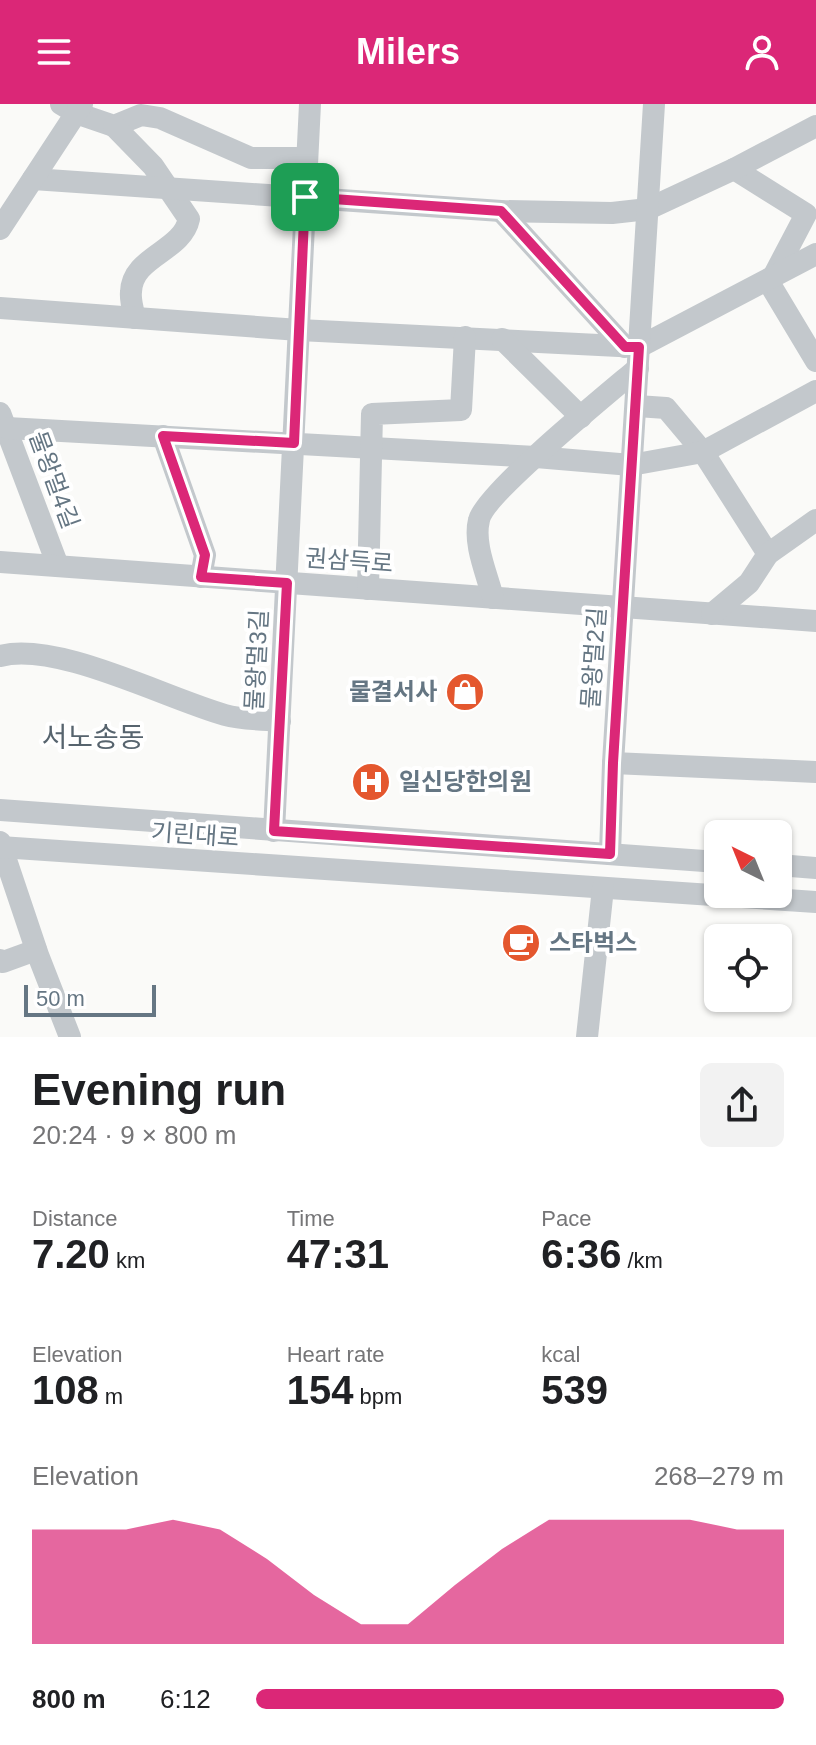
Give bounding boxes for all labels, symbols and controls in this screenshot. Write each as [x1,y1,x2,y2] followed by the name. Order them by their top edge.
[32,30,76,74] icon: menu
[740,30,784,74] icon: person
[356,31,460,72] text: Milers
[271,163,339,231] pin
[283,175,327,219] icon: arrive
[24,427,85,532] street label: 물왕멀4길
[304,544,394,577] street label: 권삼득로
[576,606,611,710] street label: 물왕멀2길
[240,609,273,711] street label: 물왕멀3길
[444,671,486,713] shop icon: 물결서사
[349,678,437,705] place label: 물결서사
[41,722,145,753] district label: 서노송동
[350,761,392,803] hospital icon: 일신당한의원
[399,768,531,795] place label: 일신당한의원
[150,818,240,851] street label: 기린대로
[704,820,792,908] north arrow
[704,820,792,1012] map controls
[500,922,542,964] cafe icon: 스타벅스
[704,924,792,1012] button: locate
[549,929,637,956] place label: 스타벅스
[24,981,156,1017] scale bar
[36,986,85,1011] text: 50 m
[700,1063,784,1147] button: share
[32,1065,286,1114] text: Evening run
[32,1120,237,1150] text: 20:24 · 9 × 800 m
[32,1206,118,1231] text: Distance
[287,1206,335,1231] text: Time
[541,1206,591,1231] text: Pace
[32,1232,110,1276] text: 7.20
[287,1232,389,1276] text: 47:31
[541,1232,621,1276] text: 6:36
[110,1248,145,1273] text: km
[621,1248,663,1273] text: /km
[32,1342,123,1367] text: Elevation
[287,1342,384,1367] text: Heart rate
[541,1342,580,1367] text: kcal
[32,1368,99,1412] text: 108
[287,1368,353,1412] text: 154
[541,1368,608,1412] text: 539
[99,1384,123,1409] text: m
[353,1384,402,1409] text: bpm
[32,1461,139,1491] text: Elevation
[654,1461,784,1491] text: 268–279 m
[32,1684,106,1714] text: 800 m
[160,1684,211,1714] text: 6:12

